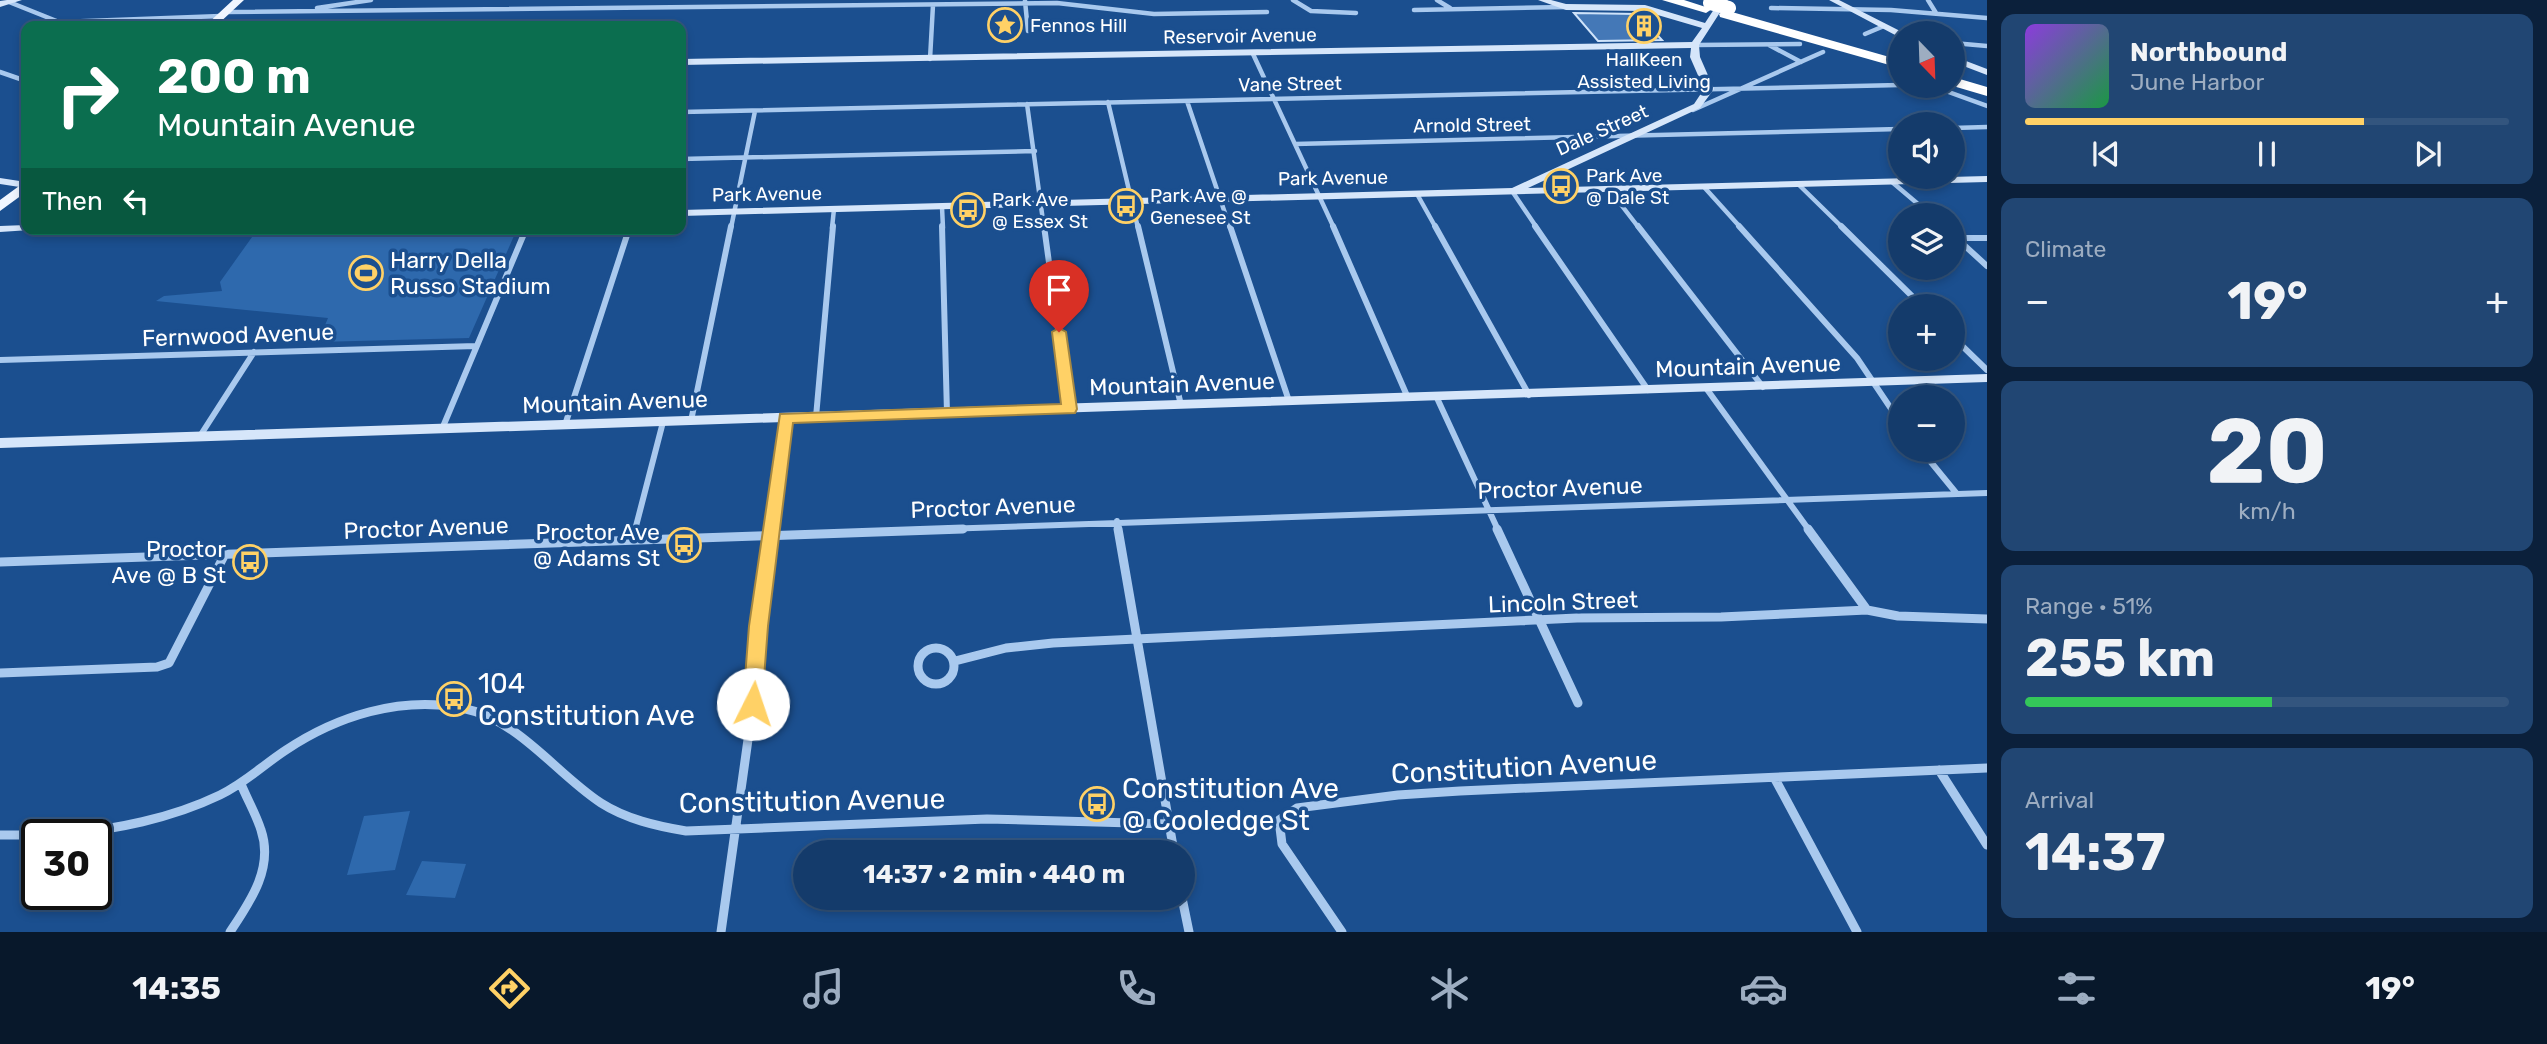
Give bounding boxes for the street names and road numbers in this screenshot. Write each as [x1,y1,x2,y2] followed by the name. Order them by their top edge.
[1163,23,1317,49] street label: Reservoir Avenue
[1238,72,1343,96] street label: Vane Street
[1552,99,1652,161] street label: Dale Street
[1413,112,1532,138] street label: Arnold Street
[1278,166,1388,190] street label: Park Avenue
[712,182,822,206] street label: Park Avenue
[141,318,335,352] street label: Fernwood Avenue
[1655,349,1841,383] street label: Mountain Avenue
[1089,367,1275,401] street label: Mountain Avenue
[522,385,708,419] street label: Mountain Avenue
[1477,471,1643,505] street label: Proctor Avenue
[910,490,1076,524] street label: Proctor Avenue
[343,511,509,545] street label: Proctor Avenue
[1488,585,1638,619] street label: Lincoln Street
[1390,744,1658,790] street label: Constitution Avenue
[679,782,945,820] street label: Constitution Avenue

